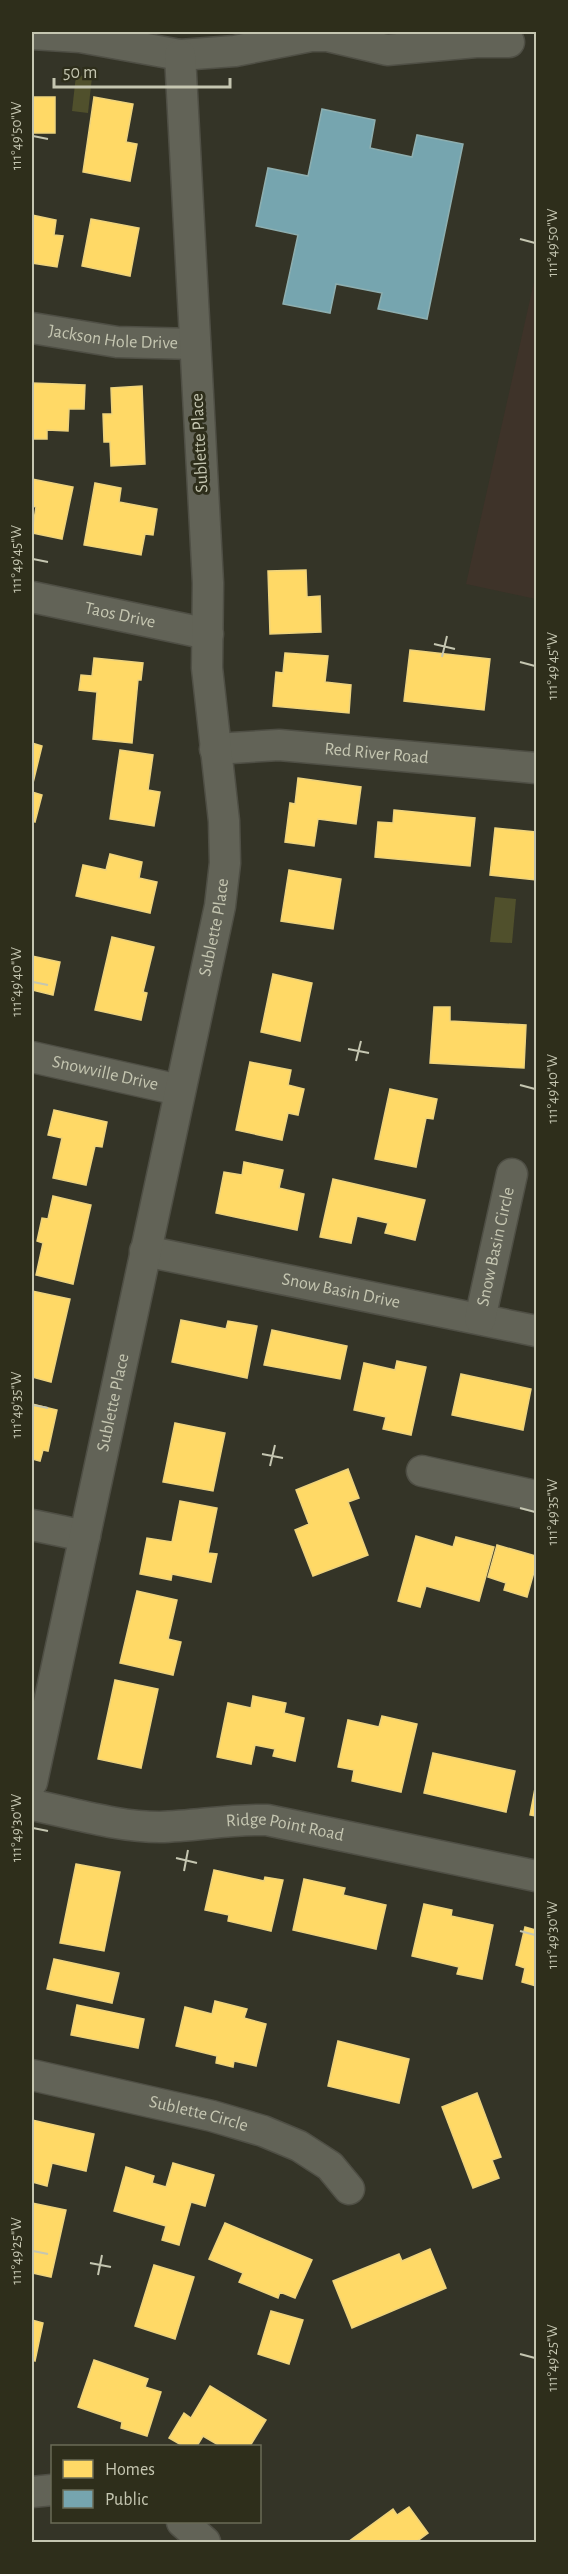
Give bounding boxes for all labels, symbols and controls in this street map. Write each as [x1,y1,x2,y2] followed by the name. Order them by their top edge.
[54,51,230,89] scale bar
[63,64,97,82] text: 50 m
[9,101,24,170] text: 111°49'50"W
[545,208,560,277] text: 111°49'50"W
[47,322,178,353] street label: Jackson Hole Drive
[188,393,212,493] street label: Sublette Place
[9,524,24,593] text: 111°49'45"W
[83,599,157,632] street label: Taos Drive
[545,631,560,700] text: 111°49'45"W
[324,740,429,767] street label: Red River Road
[196,877,232,978] street label: Sublette Place
[9,947,24,1017] text: 111°49'40"W
[50,1053,160,1094] street label: Snowville Drive
[545,1054,560,1124] text: 111°49'40"W
[474,1185,518,1308] street label: Snow Basin Circle
[280,1270,402,1312] street label: Snow Basin Drive
[94,1352,133,1453] street label: Sublette Place
[9,1371,24,1438] text: 111°49'35"W
[545,1478,560,1545] text: 111°49'35"W
[9,1793,24,1862] text: 111°49'30"W
[225,1811,346,1845] street label: Ridge Point Road
[545,1900,560,1969] text: 111°49'30"W
[147,2093,250,2135] street label: Sublette Circle
[9,2217,24,2285] text: 111°49'25"W
[545,2324,560,2392] text: 111°49'25"W
[51,2445,261,2523] legend
[105,2461,155,2479] text: Homes
[105,2491,148,2509] text: Public

